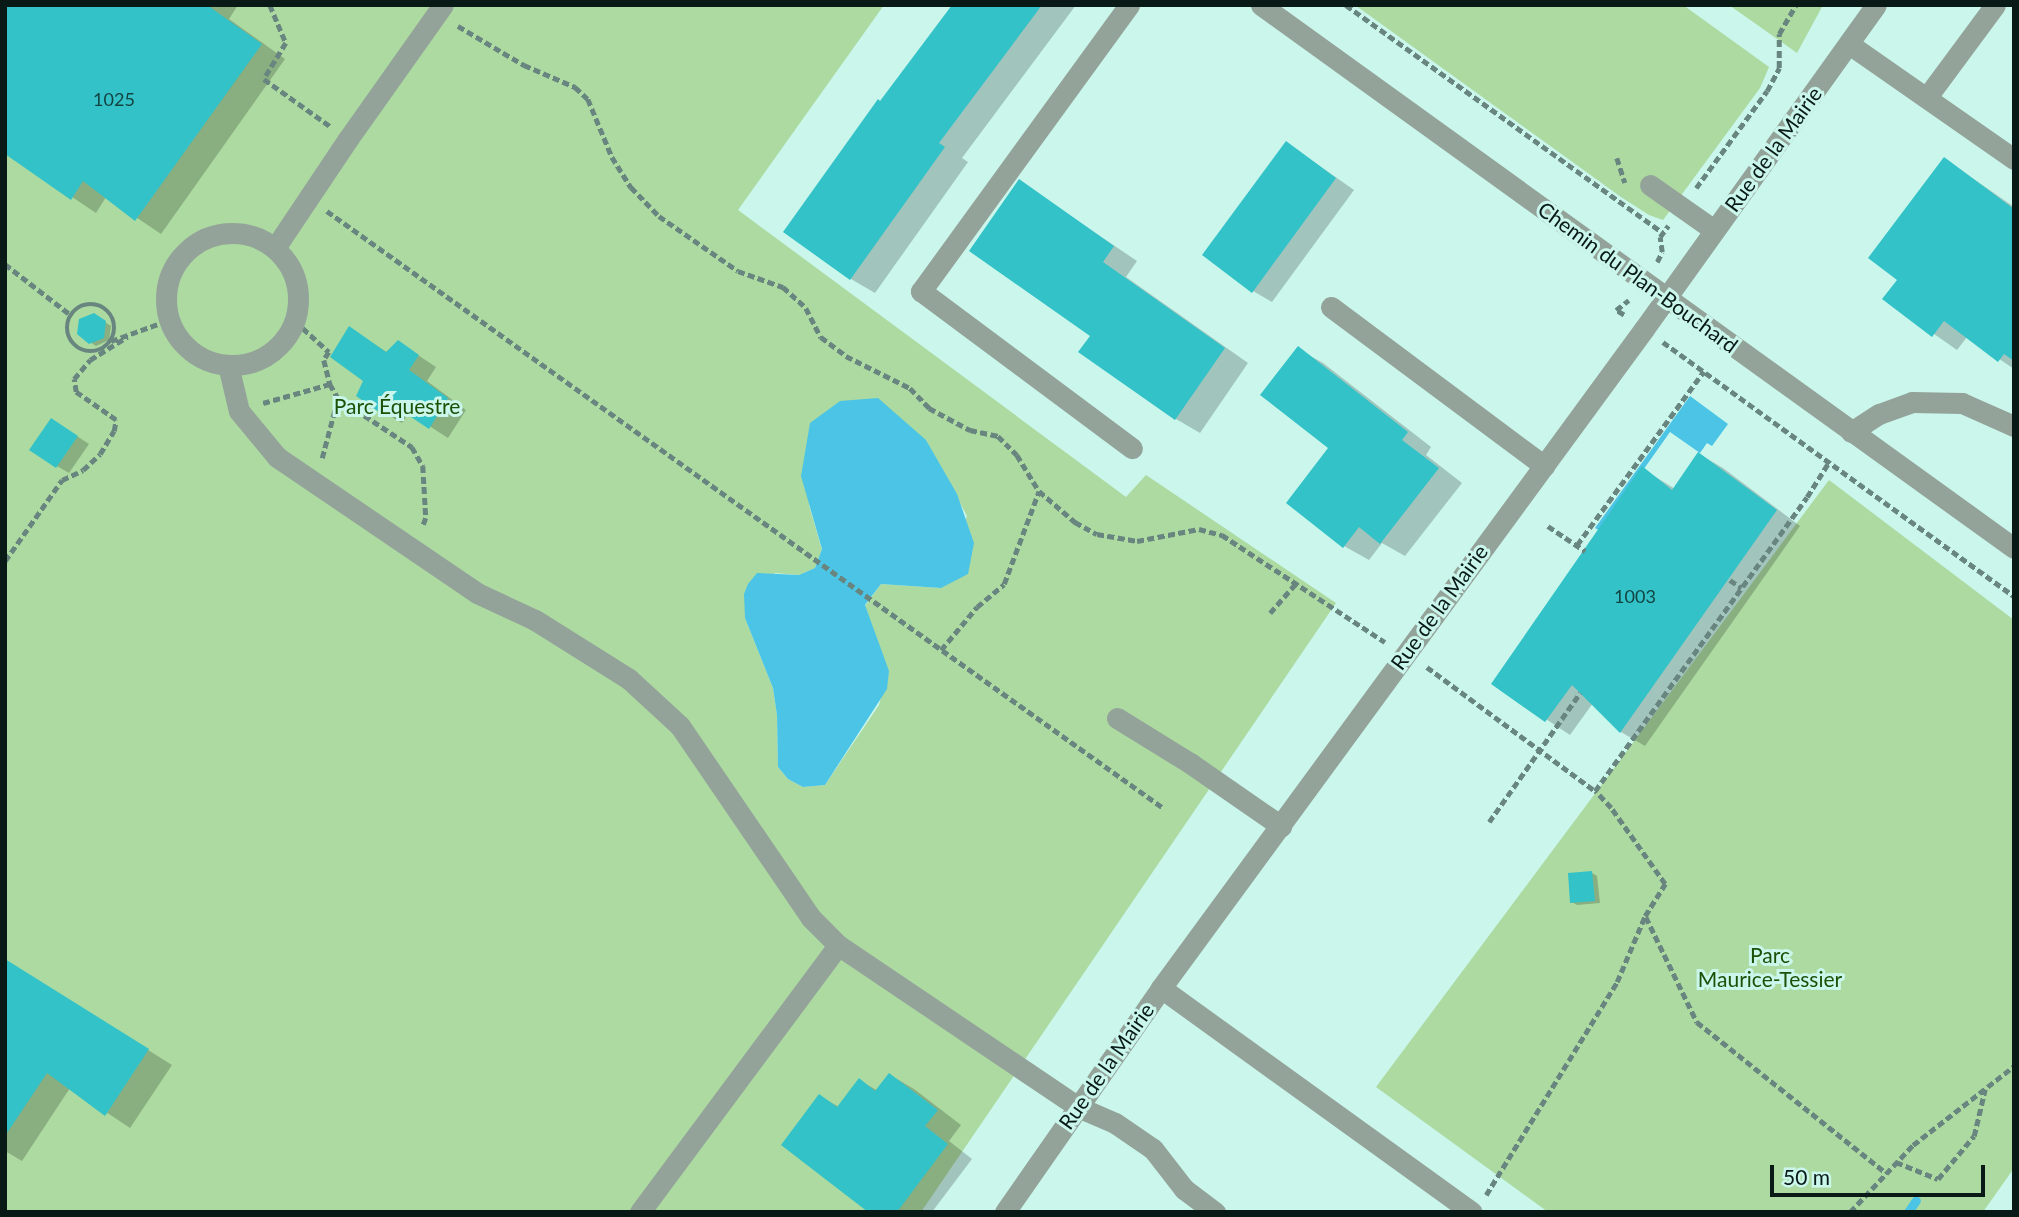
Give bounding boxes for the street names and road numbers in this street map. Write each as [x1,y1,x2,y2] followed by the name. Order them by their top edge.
[1719,82,1827,216] street label: Rue de la Mairie
[1533,196,1743,358] street label: Chemin du Plan-Bouchard
[1385,540,1493,674] street label: Rue de la Mairie
[1053,998,1159,1134] street label: Rue de la Mairie

